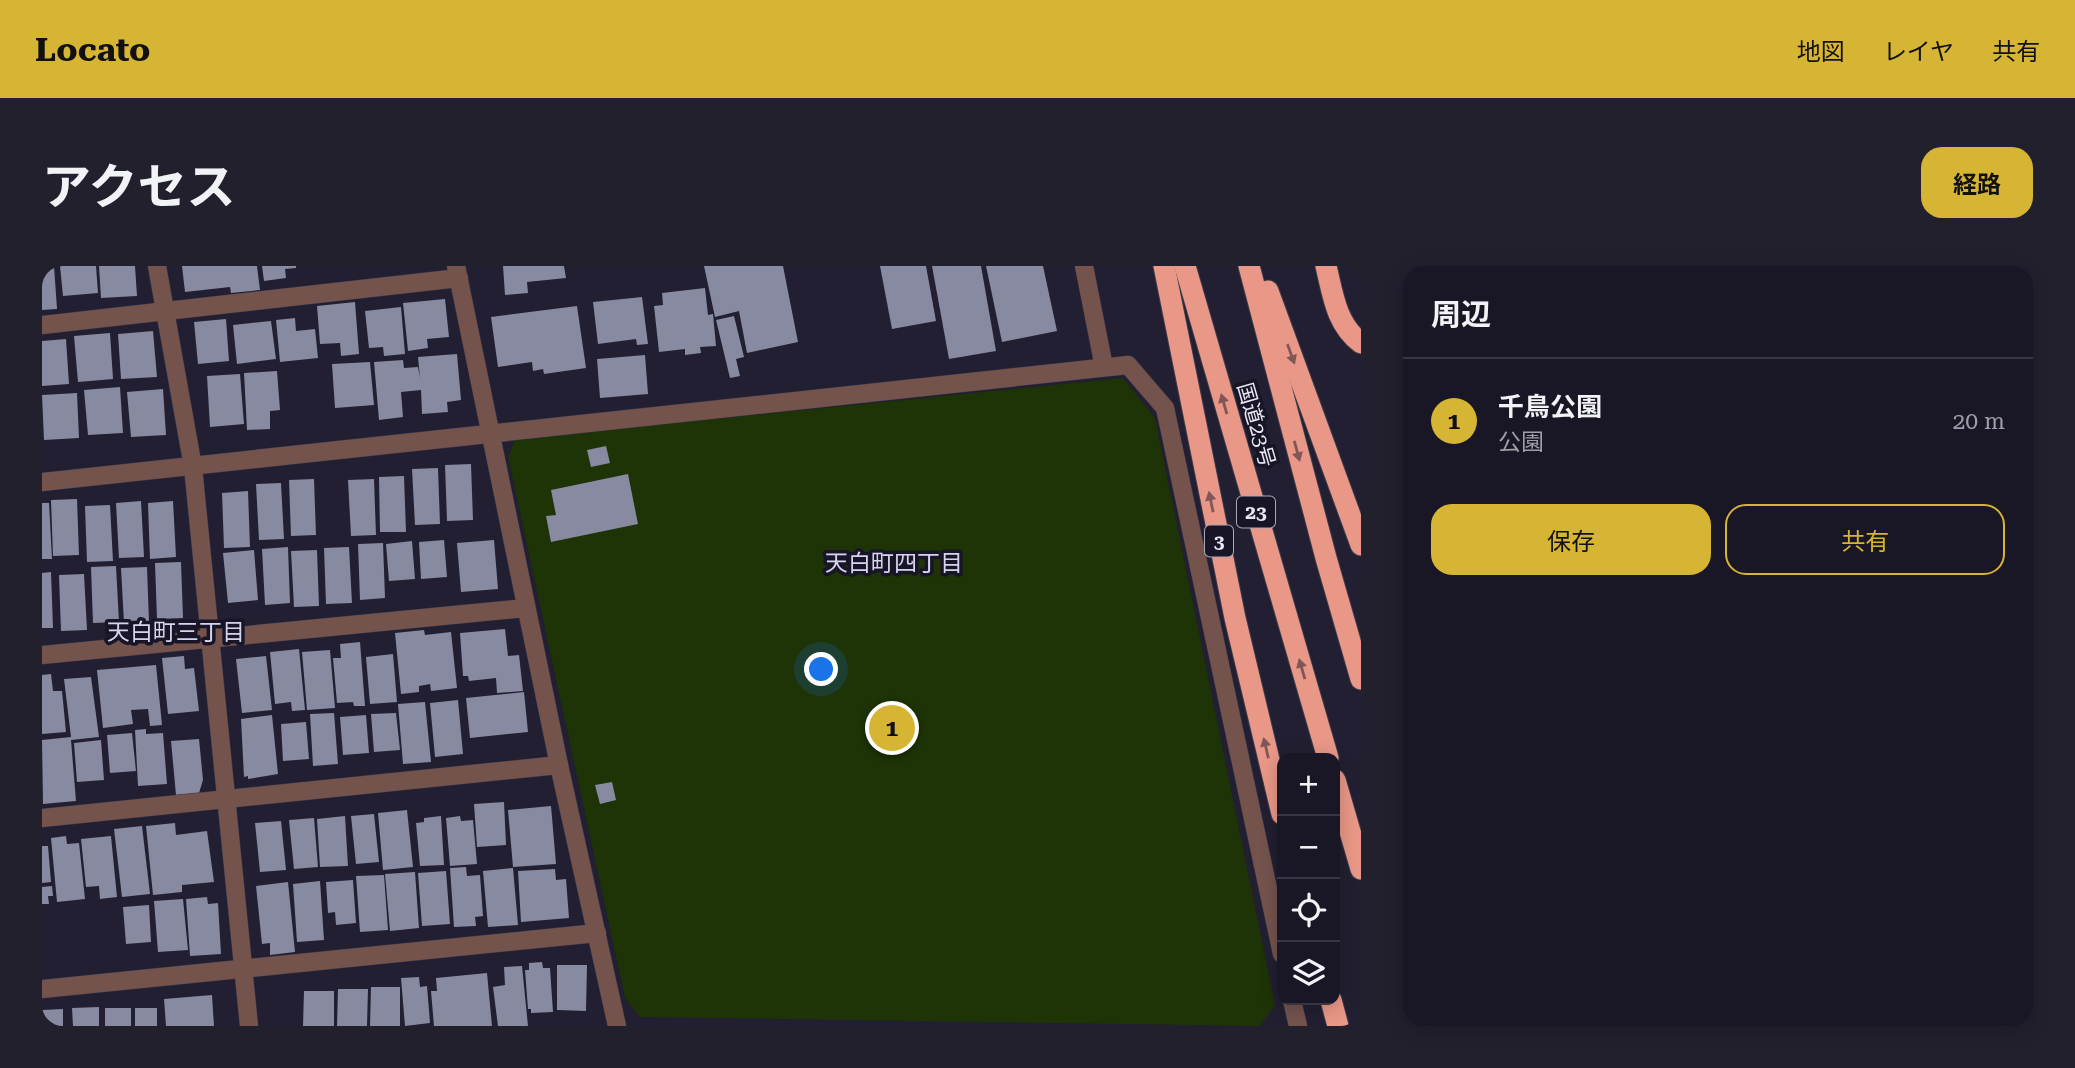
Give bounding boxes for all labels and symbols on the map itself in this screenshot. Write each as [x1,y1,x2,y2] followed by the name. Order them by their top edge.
[1286,343,1297,364] one-way arrow
[1233,380,1279,470] street label: 国道23号
[1218,393,1229,415] one-way arrow
[1292,440,1303,462] one-way arrow
[1206,491,1217,513] one-way arrow
[1237,496,1275,528] road number: 23
[1205,526,1233,556] road number: 3
[825,550,963,577] district label: 天白町四丁目
[107,619,245,646] district label: 天白町三丁目
[804,652,838,686] your location
[1297,659,1307,680] one-way arrow
[869,702,915,754] pin: 1
[1261,737,1272,759] one-way arrow

